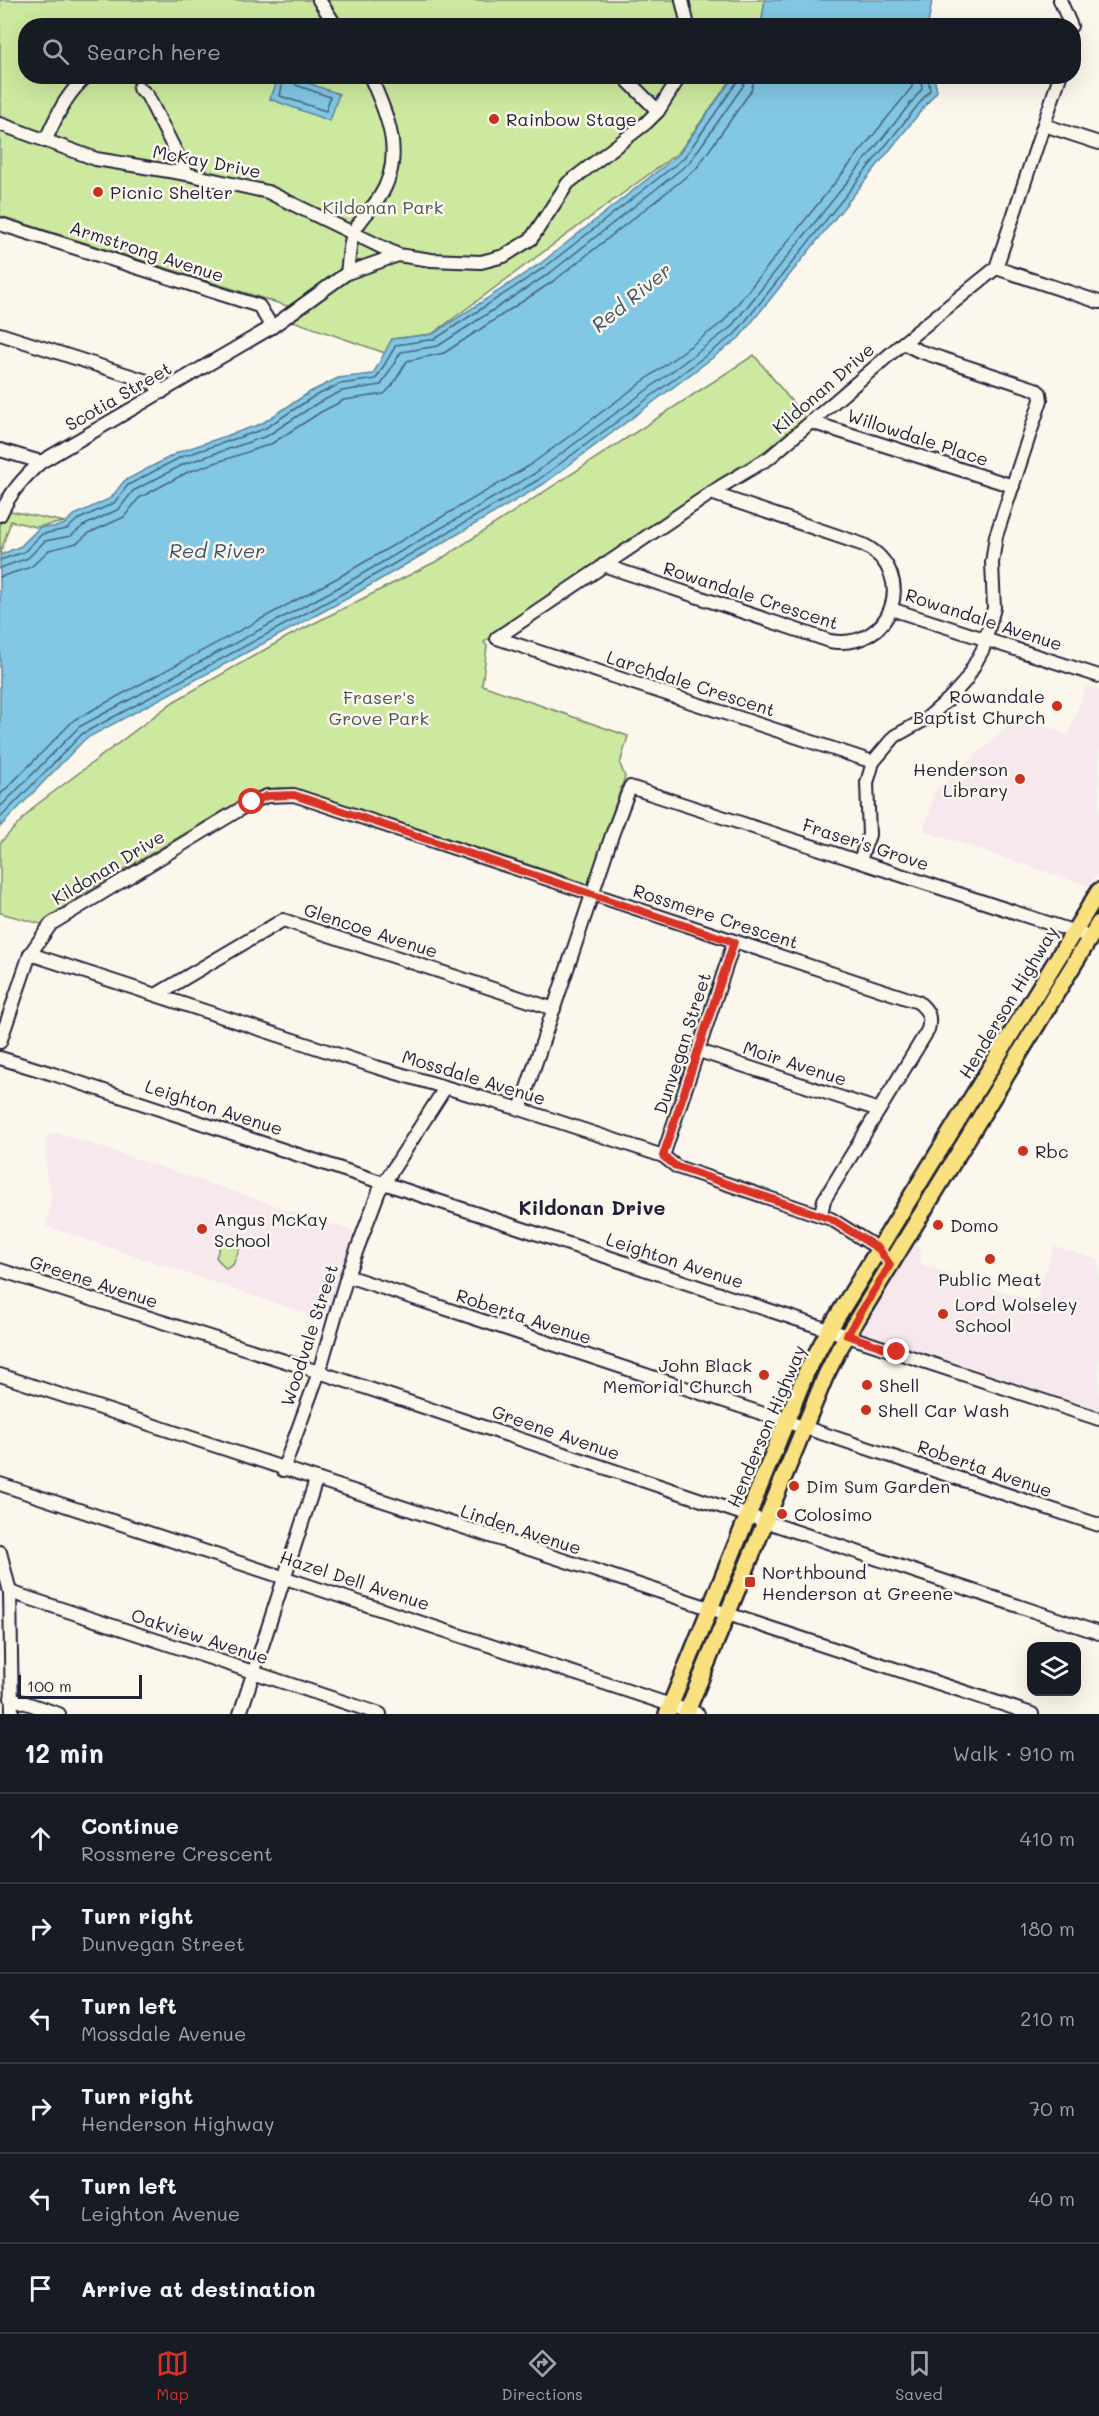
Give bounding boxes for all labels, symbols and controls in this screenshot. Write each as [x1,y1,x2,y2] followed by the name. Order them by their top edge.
[18,18,1081,84] search box
[39,35,72,68] icon: search
[87,37,221,66] text: Search here
[506,107,637,131] place label: Rainbow Stage
[487,112,501,126] marker: Rainbow Stage
[151,139,263,183] street label: McKay Drive
[110,180,233,204] place label: Picnic Shelter
[91,185,105,199] marker: Picnic Shelter
[323,195,443,219] park label: Kildonan Park
[67,215,227,287] street label: Armstrong Avenue
[585,257,677,337] water label: Red River
[767,337,879,439] street label: Kildonan Drive
[60,356,176,436] street label: Scotia Street
[844,403,992,471] street label: Willowdale Place
[169,537,265,563] water label: Red River
[660,555,842,635] street label: Rowandale Crescent
[902,582,1066,656] street label: Rowandale Avenue
[604,644,778,722] street label: Larchdale Crescent
[913,684,1045,729] place label: Rowandale Baptist Church
[329,685,429,730] park label: Fraser's Grove Park
[1050,699,1064,713] marker: Rowandale Baptist Church
[913,757,1008,802] place label: Henderson Library
[1013,772,1027,786] marker: Henderson Library
[238,788,264,814] route start
[800,812,932,876] street label: Fraser's Grove
[47,824,169,910] street label: Kildonan Drive
[630,878,802,954] street label: Rossmere Crescent
[301,897,441,963] street label: Glencoe Avenue
[953,921,1063,1083] street label: Henderson Highway
[648,969,716,1117] street label: Dunvegan Street
[740,1035,850,1091] street label: Moir Avenue
[399,1044,549,1110] street label: Mossdale Avenue
[142,1073,286,1141] street label: Leighton Avenue
[1035,1139,1069,1163] place label: Rbc
[1016,1144,1030,1158] marker: Rbc
[519,1194,665,1220] district label: Kildonan Drive
[214,1207,328,1252] place label: Angus McKay School
[950,1213,998,1237] place label: Domo
[931,1218,945,1232] marker: Domo
[195,1222,209,1236] marker: Angus McKay School
[603,1226,747,1294] street label: Leighton Avenue
[27,1249,161,1313] street label: Greene Avenue
[983,1252,997,1266] marker: Public Meat
[275,1261,343,1409] street label: Woodvale Street
[938,1267,1042,1291] place label: Public Meat
[453,1283,595,1349] street label: Roberta Avenue
[955,1292,1077,1337] place label: Lord Wolseley School
[936,1307,950,1321] marker: Lord Wolseley School
[883,1338,909,1364] route end
[721,1341,811,1511] street label: Henderson Highway
[603,1353,752,1398] place label: John Black Memorial Church
[757,1368,771,1382] marker: John Black Memorial Church
[879,1373,919,1397] place label: Shell
[860,1378,874,1392] marker: Shell
[878,1398,1009,1422] place label: Shell Car Wash
[489,1399,623,1465] street label: Greene Avenue
[859,1403,873,1417] marker: Shell Car Wash
[914,1434,1056,1502] street label: Roberta Avenue
[806,1474,950,1498] place label: Dim Sum Garden
[787,1479,801,1493] marker: Dim Sum Garden
[458,1498,584,1560] street label: Linden Avenue
[794,1502,872,1526] place label: Colosimo
[775,1507,789,1521] marker: Colosimo
[277,1544,433,1616] street label: Hazel Dell Avenue
[762,1560,953,1605] place label: Northbound Henderson at Greene
[743,1575,757,1589] marker: Northbound Henderson at Greene
[128,1602,272,1670] street label: Oakview Avenue
[1027,1642,1081,1696] map controls
[1027,1642,1081,1696] button: layers
[18,1672,142,1700] scale bar
[27,1675,72,1696] text: 100 m
[24,1736,104,1770] text: 12 min
[952,1740,1075,1766] text: Walk · 910 m
[81,1811,179,1840] text: Continue
[24,1822,57,1855] icon: ahead
[1020,1825,1075,1851] text: 410 m
[81,1840,273,1866] text: Rossmere Crescent
[81,1901,193,1930] text: Turn right
[24,1912,57,1945] icon: right
[1019,1915,1075,1941] text: 180 m
[81,1930,245,1956] text: Dunvegan Street
[81,1991,177,2020] text: Turn left
[24,2002,57,2035] icon: left
[1020,2005,1075,2031] text: 210 m
[81,2020,246,2046] text: Mossdale Avenue
[81,2081,193,2110] text: Turn right
[24,2092,57,2125] icon: right
[1029,2095,1075,2121] text: 70 m
[81,2110,275,2136] text: Henderson Highway
[81,2171,177,2200] text: Turn left
[24,2182,57,2215] icon: left
[1029,2185,1075,2211] text: 40 m
[81,2200,240,2226] text: Leighton Avenue
[24,2272,57,2305] icon: arrive
[81,2274,316,2303] text: Arrive at destination
[156,2347,189,2404] tab: Map
[502,2347,583,2404] tab: Directions
[895,2347,943,2404] tab: Saved

